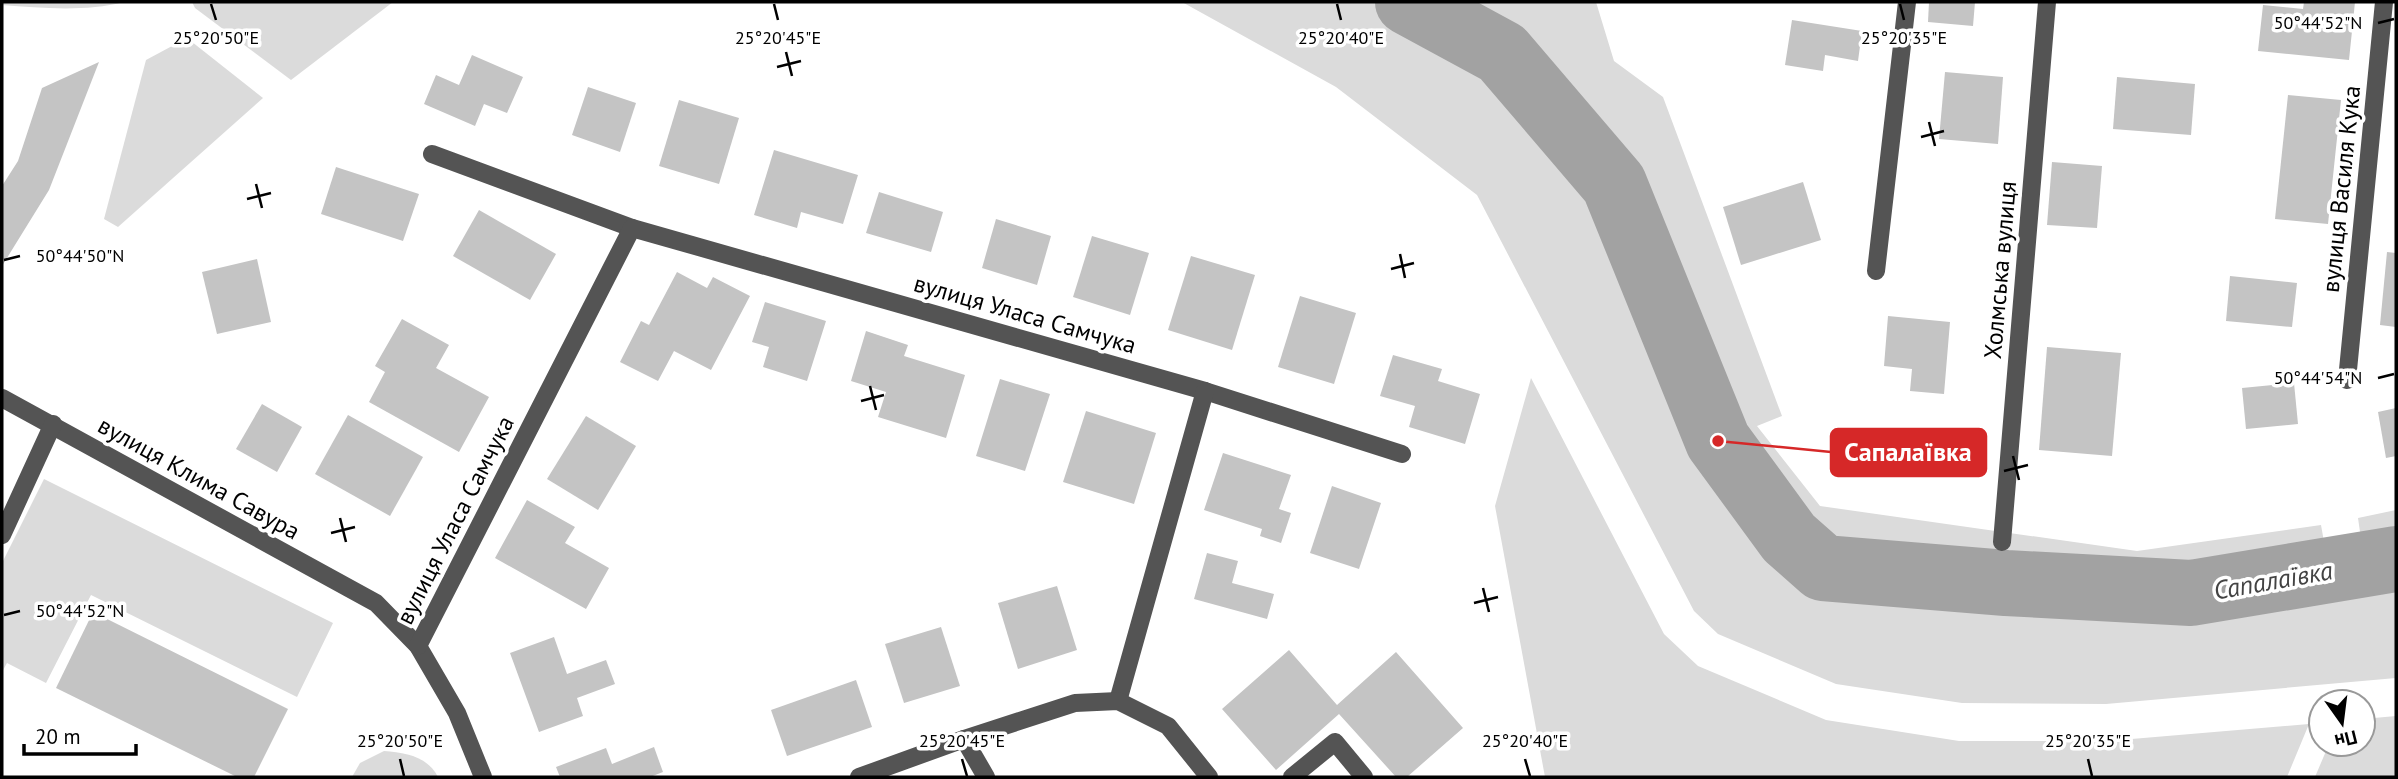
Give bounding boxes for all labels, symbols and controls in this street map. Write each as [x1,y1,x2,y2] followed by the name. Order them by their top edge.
[2274,11,2362,34] text: 50°44'52"N
[173,26,259,49] text: 25°20'50"E
[735,26,821,49] text: 25°20'45"E
[1298,26,1384,49] text: 25°20'40"E
[1861,26,1947,49] text: 25°20'35"E
[2315,84,2367,294] street label: вулиця Василя Кука
[1977,180,2023,360] street label: Холмська вулиця
[36,244,124,267] text: 50°44'50"N
[910,267,1140,361] street label: вулиця Уласа Самчука
[2274,366,2362,389] text: 50°44'54"N
[93,410,305,546] street label: вулиця Клима Савура
[389,411,521,629] street label: вулиця Уласа Самчука
[1831,429,1986,476] callout: Сапалаївка
[1844,435,1972,468] text: Сапалаївка
[2211,553,2335,607] water label: Сапалаївка
[36,599,124,622] text: 50°44'52"N
[2307,688,2377,758] north arrow
[24,712,136,756] scale bar
[35,723,81,750] text: 20 m
[2332,725,2360,754] text: Пн
[357,729,443,752] text: 25°20'50"E
[919,729,1005,752] text: 25°20'45"E
[1482,729,1568,752] text: 25°20'40"E
[2045,729,2131,752] text: 25°20'35"E

